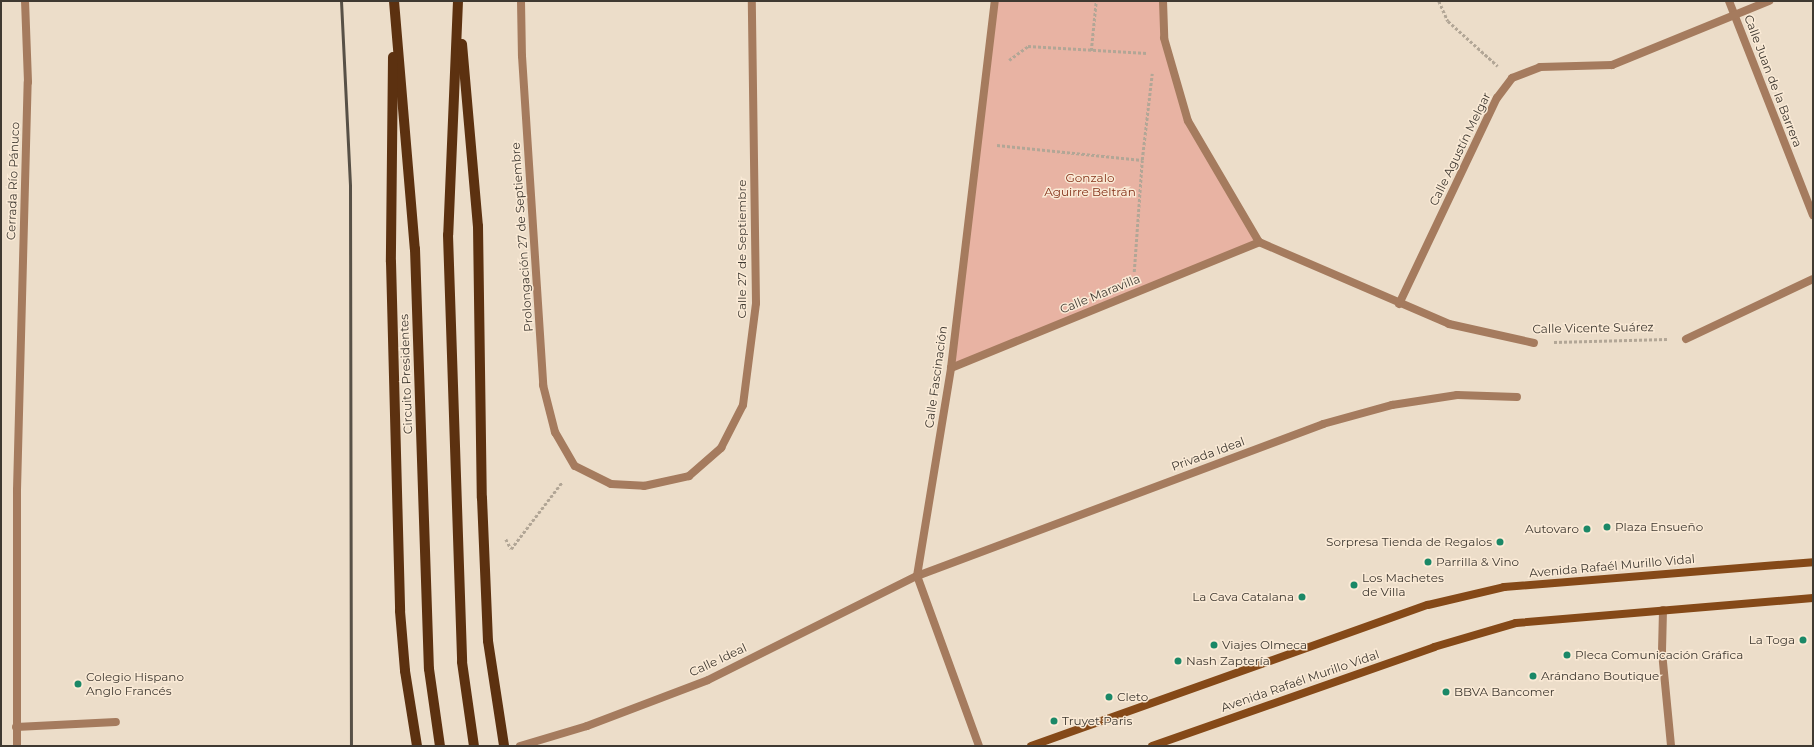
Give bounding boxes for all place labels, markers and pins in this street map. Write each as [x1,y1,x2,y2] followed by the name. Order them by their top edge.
[1615,520,1703,534] place label: Plaza Ensueño
[1525,522,1579,536] place label: Autovaro
[1602,522,1612,532] marker: Plaza Ensueño
[1582,524,1592,534] marker: Autovaro
[1326,535,1492,549] place label: Sorpresa Tienda de Regalos
[1495,537,1505,547] marker: Sorpresa Tienda de Regalos
[1436,555,1519,569] place label: Parrilla & Vino
[1423,557,1433,567] marker: Parrilla & Vino
[1362,571,1444,599] place label: Los Machetes de Villa
[1349,580,1359,590] marker: Los Machetes de Villa
[1192,590,1294,604] place label: La Cava Catalana
[1297,592,1307,602] marker: La Cava Catalana
[1749,633,1795,647] place label: La Toga
[1798,635,1808,645] marker: La Toga
[1222,638,1307,652] place label: Viajes Olmeca
[1209,640,1219,650] marker: Viajes Olmeca
[1575,648,1743,662] place label: Pleca Comunicación Gráfica
[1562,650,1572,660] marker: Pleca Comunicación Gráfica
[1186,654,1270,668] place label: Nash Zaptería
[1173,656,1183,666] marker: Nash Zaptería
[1541,669,1659,683] place label: Arándano Boutique
[86,670,184,698] place label: Colegio Hispano Anglo Francés
[1528,671,1538,681] marker: Arándano Boutique
[73,679,83,689] marker: Colegio Hispano Anglo Francés
[1454,685,1555,699] place label: BBVA Bancomer
[1441,687,1451,697] marker: BBVA Bancomer
[1117,690,1148,704] place label: Cleto
[1104,692,1114,702] marker: Cleto
[1062,714,1132,728] place label: Truyet Paris
[1049,716,1059,726] marker: Truyet Paris

